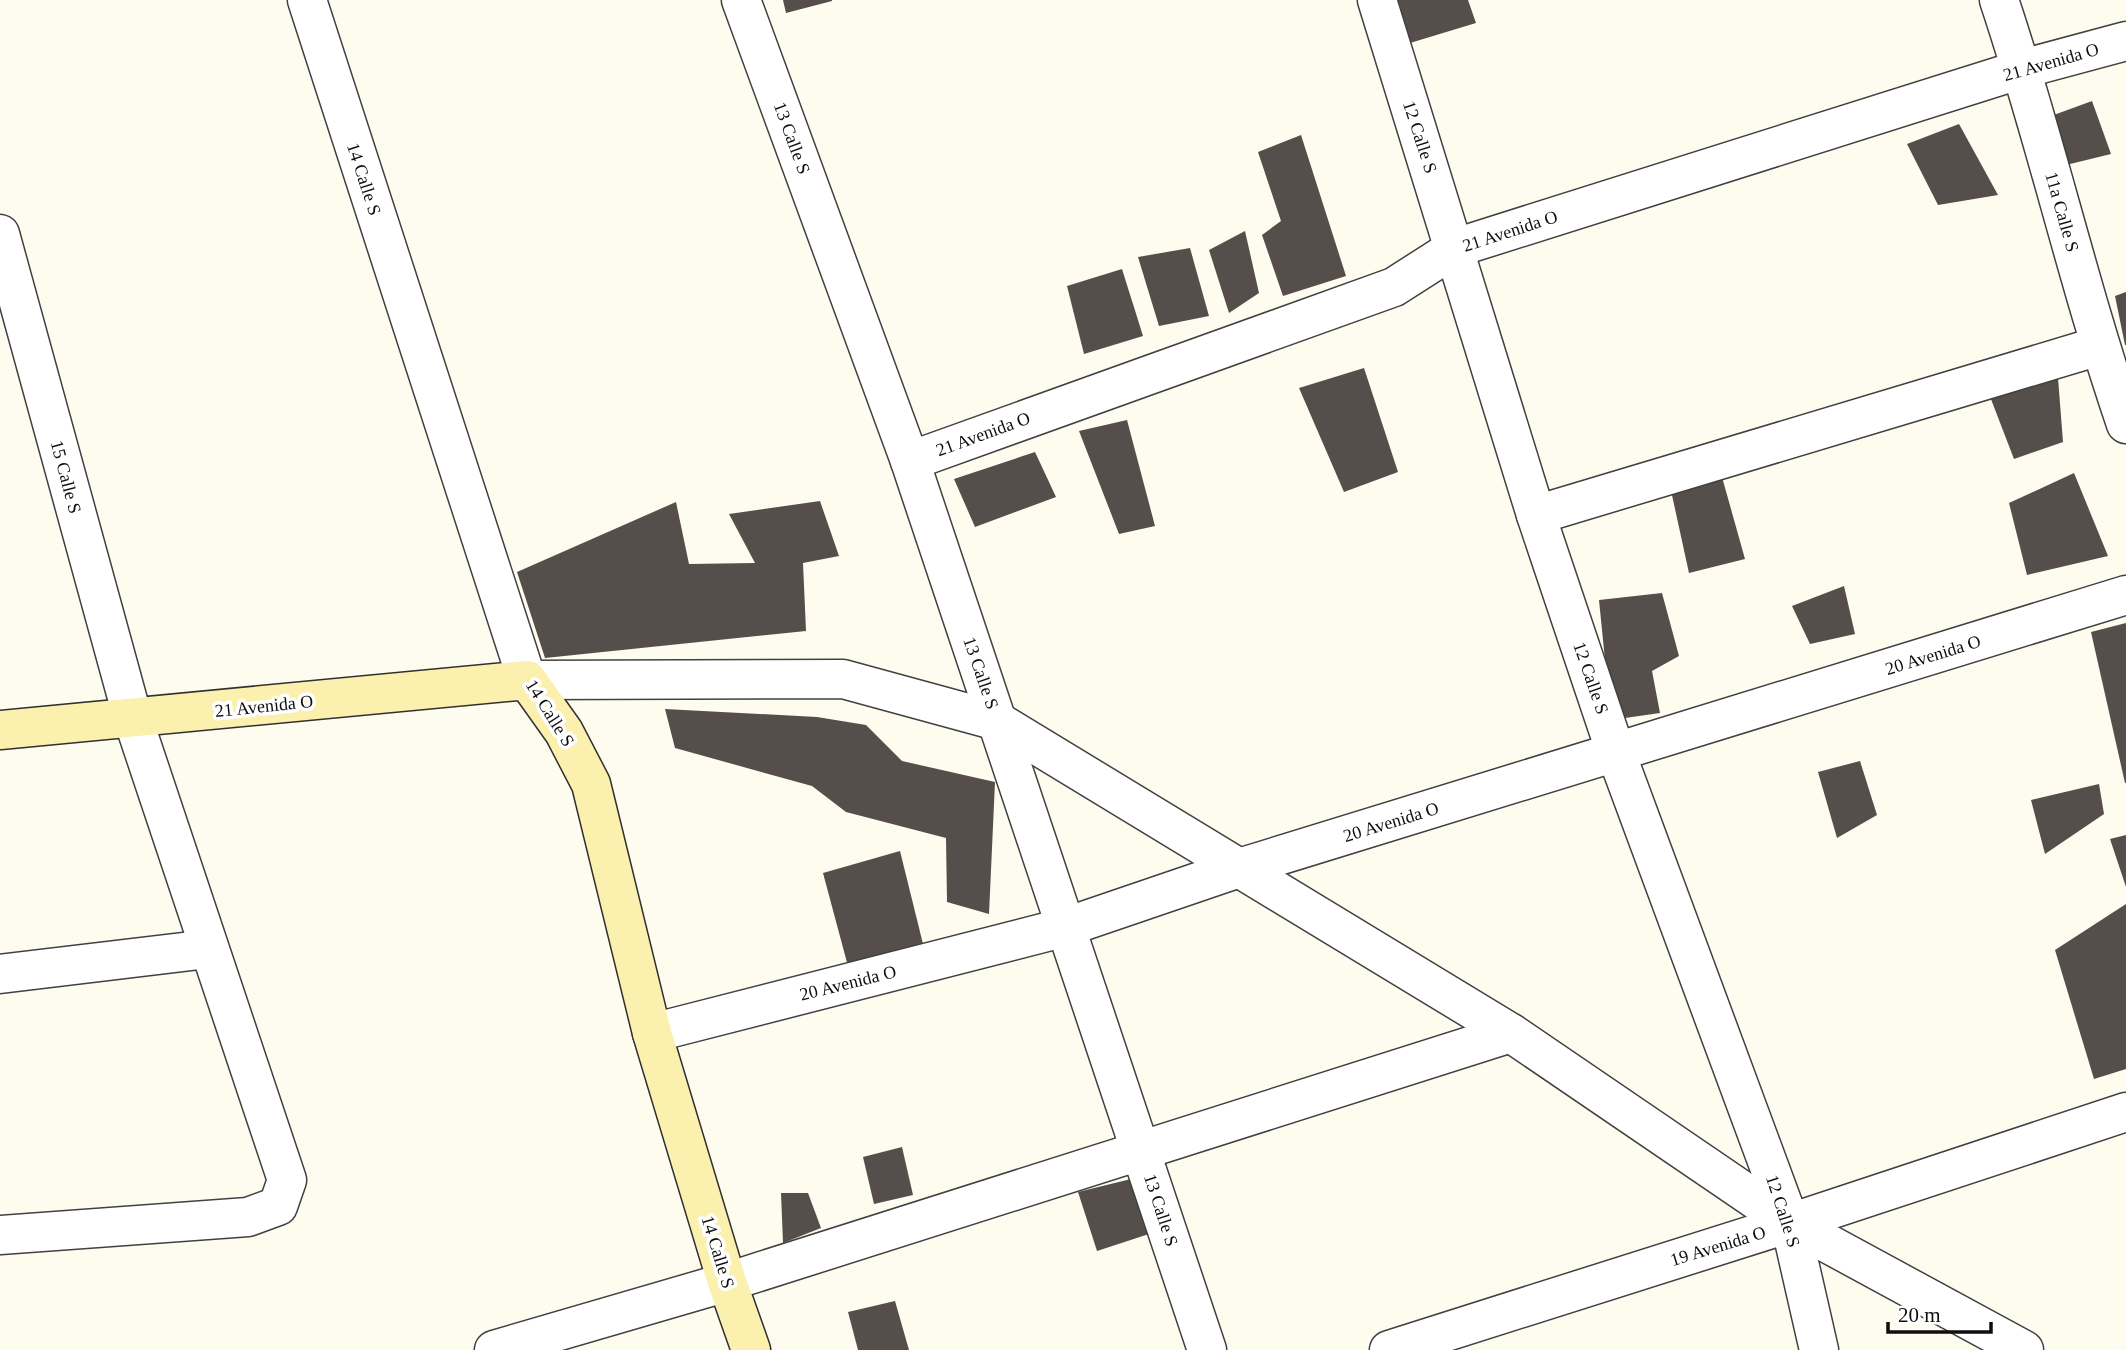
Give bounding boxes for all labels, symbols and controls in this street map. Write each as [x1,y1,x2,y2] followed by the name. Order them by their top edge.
[2001,39,2101,85] street label: 21 Avenida O
[1399,98,1441,176] street label: 12 Calle S
[770,99,814,177] street label: 13 Calle S
[343,140,385,218] street label: 14 Calle S
[2041,170,2083,254] street label: 11a Calle S
[1460,206,1560,256] street label: 21 Avenida O
[933,408,1033,460] street label: 21 Avenida O
[47,438,85,516] street label: 15 Calle S
[1883,631,1983,679] street label: 20 Avenida O
[959,634,1003,712] street label: 13 Calle S
[1569,639,1613,717] street label: 12 Calle S
[522,676,578,750] street label: 14 Calle S
[214,691,314,721] street label: 21 Avenida O
[1341,798,1441,846] street label: 20 Avenida O
[798,961,898,1005] street label: 20 Avenida O
[1140,1171,1182,1249] street label: 13 Calle S
[1762,1172,1804,1250] street label: 12 Calle S
[697,1213,739,1291] street label: 14 Calle S
[1668,1222,1768,1270] street label: 19 Avenida O
[1888,1290,1991,1334] scale bar
[1898,1303,1941,1327] text: 20 m

